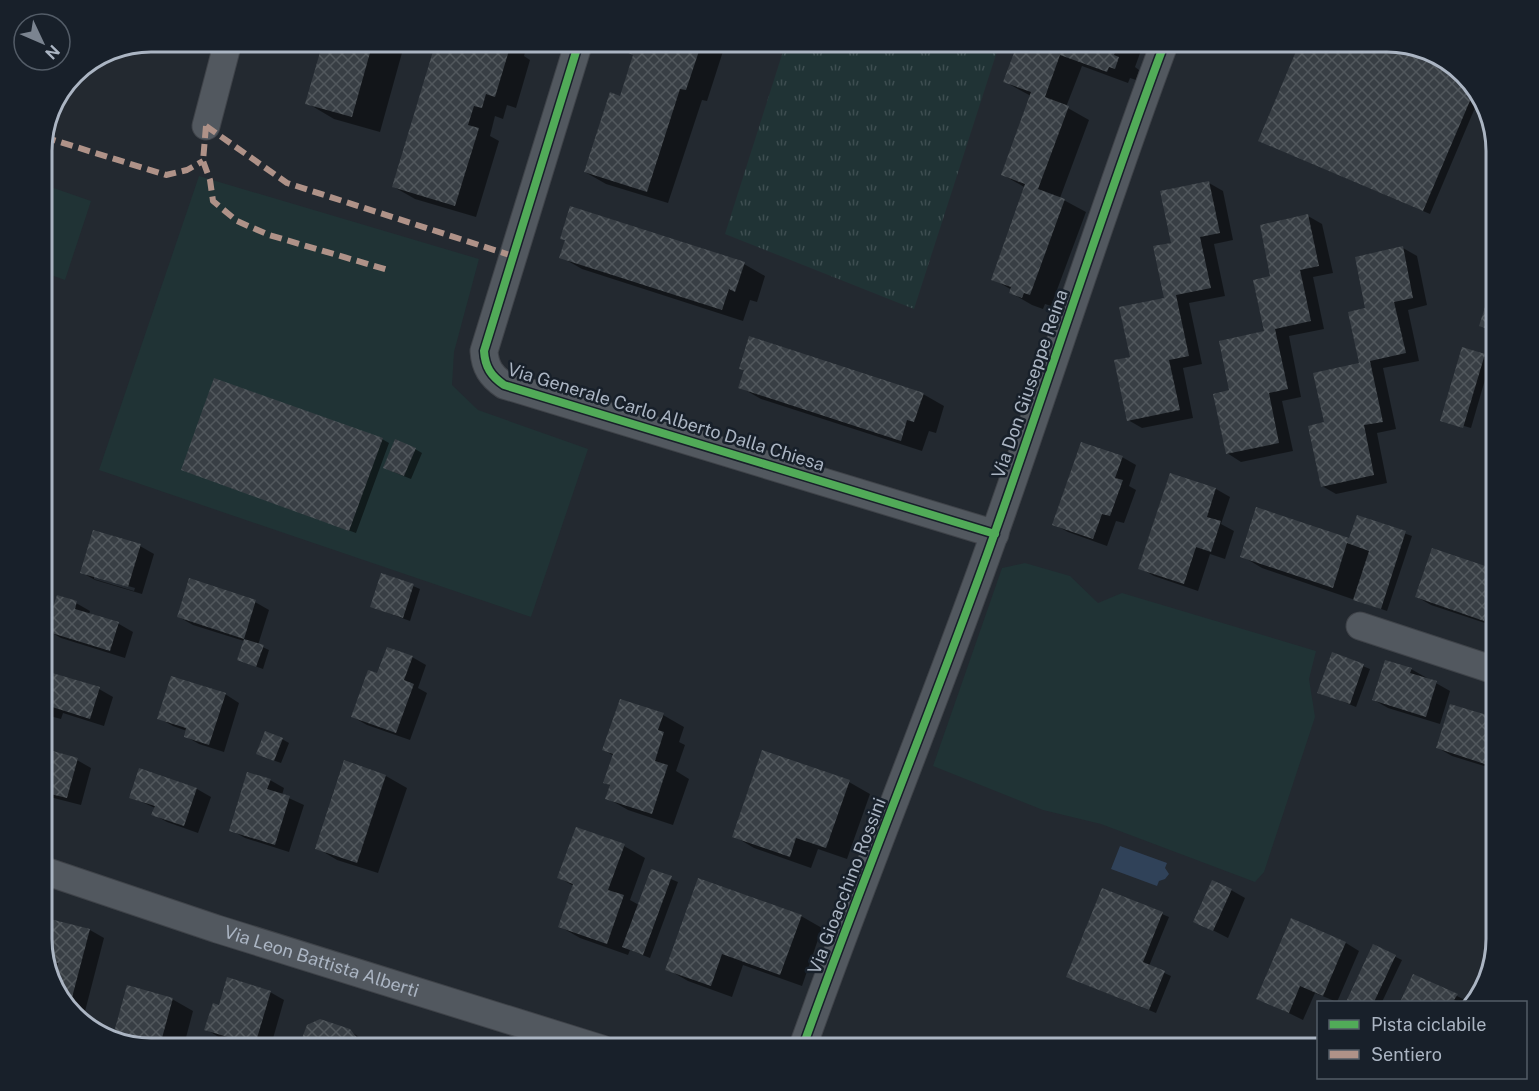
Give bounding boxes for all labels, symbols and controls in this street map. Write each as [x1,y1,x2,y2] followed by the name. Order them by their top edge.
[12,12,72,72] north arrow
[41,41,64,63] text: N
[987,287,1072,481] street label: Via Don Giuseppe Reina
[505,358,827,475] street label: Via Generale Carlo Alberto Dalla Chiesa
[803,795,890,977] street label: Via Gioacchino Rossini
[222,921,422,1001] street label: Via Leon Battista Alberti
[1317,1001,1527,1079] legend
[1371,1014,1486,1035] text: Pista ciclabile
[1371,1044,1442,1065] text: Sentiero

